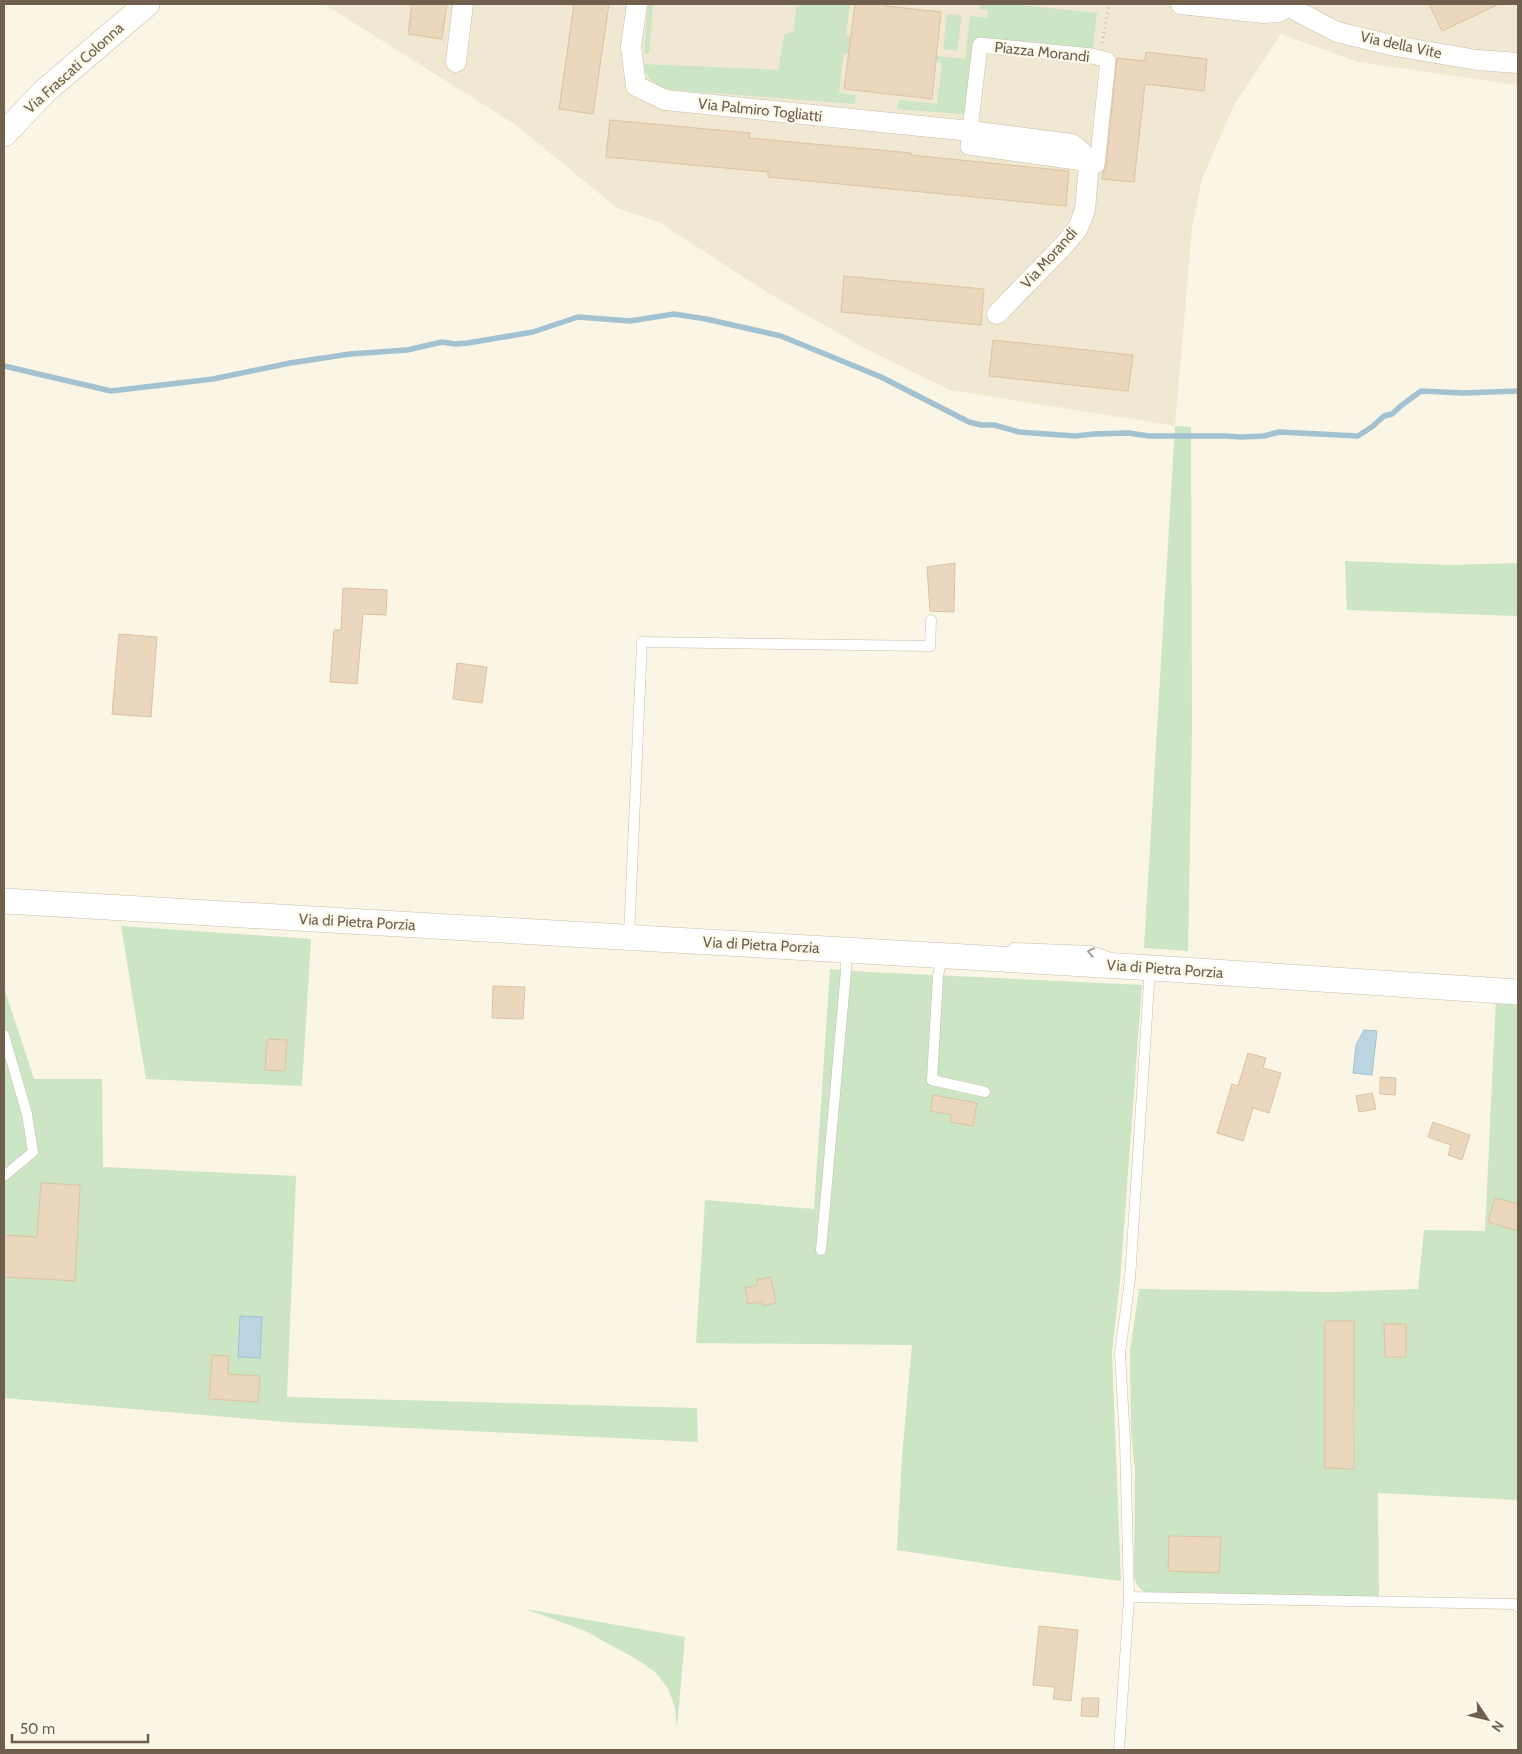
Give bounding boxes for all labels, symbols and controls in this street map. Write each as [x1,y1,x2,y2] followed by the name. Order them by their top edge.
[21,18,128,117] street label: Via Frascati Colonna
[1359,28,1444,62] street label: Via della Vite
[994,38,1090,66] street label: Piazza Morandi
[697,95,823,125] street label: Via Palmiro Togliatti
[1017,224,1081,292] street label: Via Morandi
[298,910,417,934] street label: Via di Pietra Porzia
[702,933,821,957] street label: Via di Pietra Porzia
[1086,947,1095,958] one-way arrow
[1106,956,1225,982] street label: Via di Pietra Porzia
[1462,1694,1512,1744] north arrow
[12,1712,149,1744] scale bar
[1487,1717,1508,1736] text: N
[20,1720,55,1738] text: 50 m

